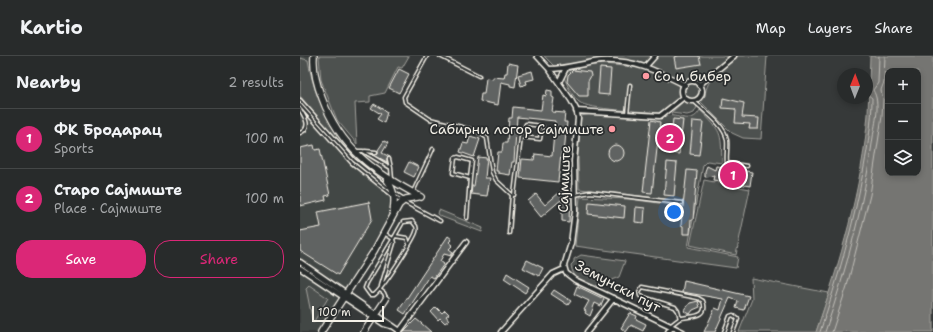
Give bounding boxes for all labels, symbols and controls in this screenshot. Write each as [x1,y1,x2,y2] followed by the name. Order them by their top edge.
[20,15,83,40] text: Kartio
[756,19,786,37] text: Map
[808,19,852,37] text: Layers
[874,19,913,37] text: Share
[654,67,731,85] place label: Со и бибер
[837,68,873,104] north arrow
[885,68,921,176] map controls
[885,68,921,104] button: +
[16,71,81,93] text: Nearby
[641,71,651,81] marker: Со и бибер
[228,74,284,91] text: 2 results
[885,104,921,140] button: −
[54,120,162,140] text: ФК Бродарац
[430,120,604,138] place label: Сабирни логор Сајмиште
[657,123,683,153] pin: 2
[607,124,617,134] marker: Сабирни логор Сајмиште
[26,130,32,147] text: 1
[245,130,284,147] text: 100 m
[54,140,94,157] text: Sports
[885,140,921,176] button: layers
[554,145,574,213] street label: Сајмиште
[720,160,746,190] pin: 1
[54,180,182,200] text: Старо Сајмиште
[24,190,34,207] text: 2
[245,190,284,207] text: 100 m
[54,200,162,217] text: Place · Сајмиште
[664,202,684,222] your location
[16,240,146,278] button: Save
[154,240,284,278] button: Share
[572,256,665,316] street label: Земунски пут
[312,304,384,323] scale bar
[318,305,351,320] text: 100 m

